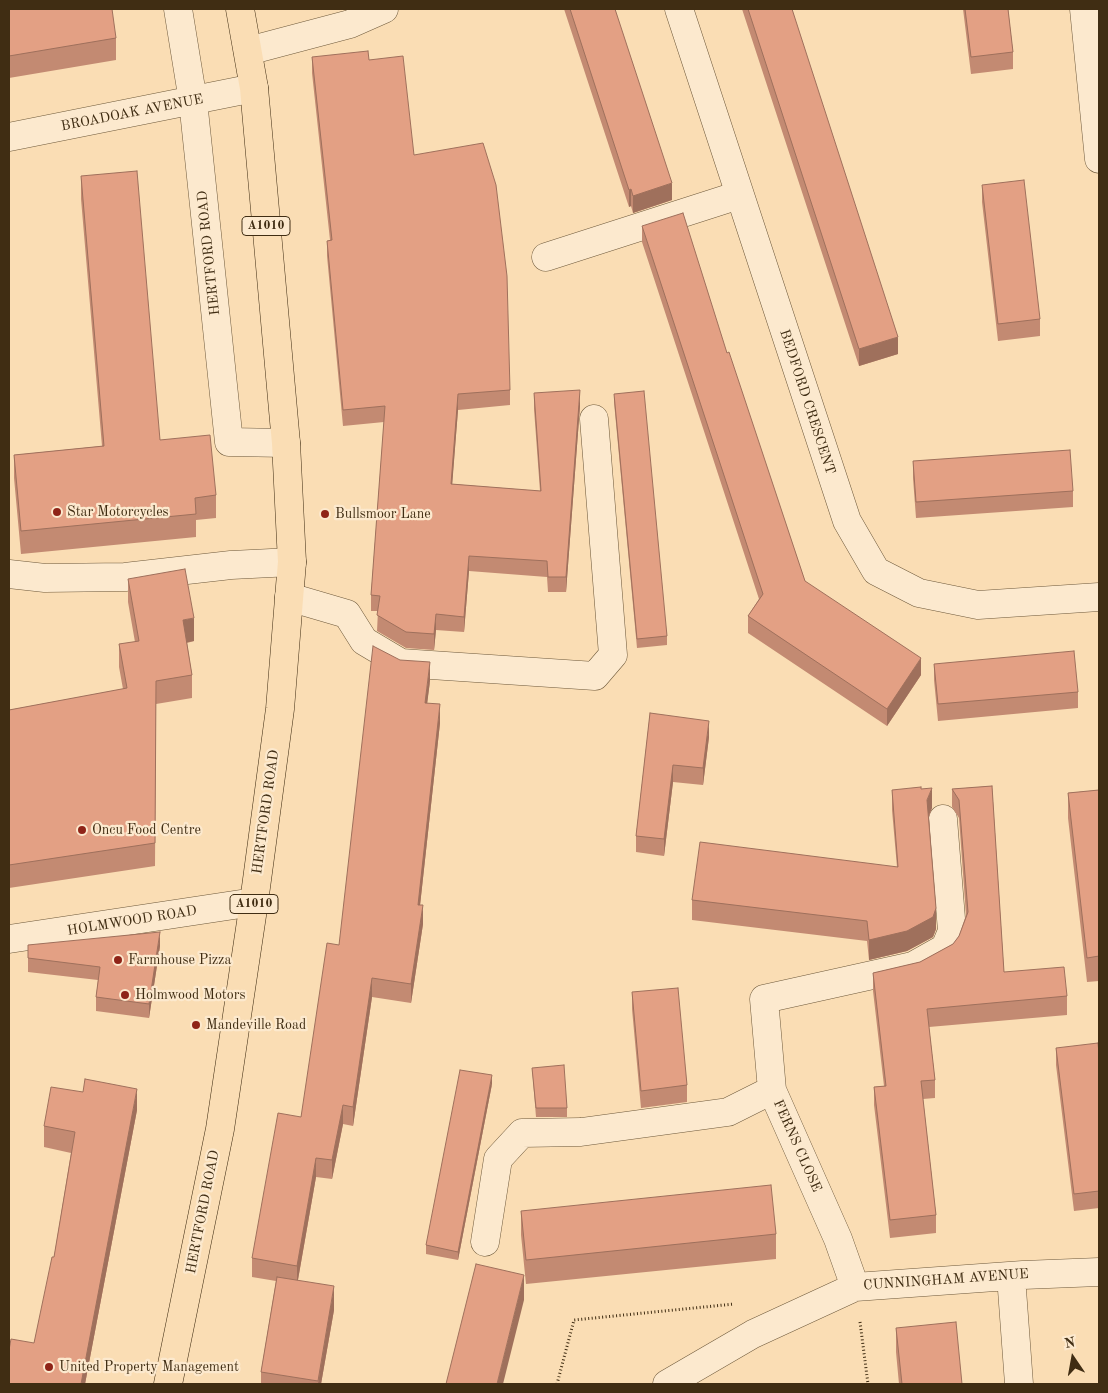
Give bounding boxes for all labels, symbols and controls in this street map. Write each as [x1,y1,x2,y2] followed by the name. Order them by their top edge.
[59,91,205,135] street label: BROADOAK AVENUE
[194,190,224,316] street label: HERTFORD ROAD
[242,217,290,236] road number: A1010
[776,327,838,477] street label: BEDFORD CRESCENT
[67,504,169,520] place label: Star Motorcycles
[51,506,63,518] marker: Star Motorcycles
[335,506,431,522] place label: Bullsmoor Lane
[319,508,331,520] marker: Bullsmoor Lane
[249,749,283,875] street label: HERTFORD ROAD
[92,822,201,838] place label: Oncu Food Centre
[76,824,88,836] marker: Oncu Food Centre
[230,894,278,914] road number: A1010
[66,902,198,940] street label: HOLMWOOD ROAD
[128,952,231,968] place label: Farmhouse Pizza
[112,954,124,966] marker: Farmhouse Pizza
[135,987,246,1003] place label: Holmwood Motors
[119,989,131,1001] marker: Holmwood Motors
[206,1017,306,1033] place label: Mandeville Road
[190,1019,202,1031] marker: Mandeville Road
[769,1097,825,1195] street label: FERNS CLOSE
[183,1149,223,1275] street label: HERTFORD ROAD
[863,1266,1029,1294] street label: CUNNINGHAM AVENUE
[1048,1333,1098,1383] north arrow
[1063,1335,1077,1351] text: N
[59,1359,239,1375] place label: United Property Management
[43,1361,55,1373] marker: United Property Management

